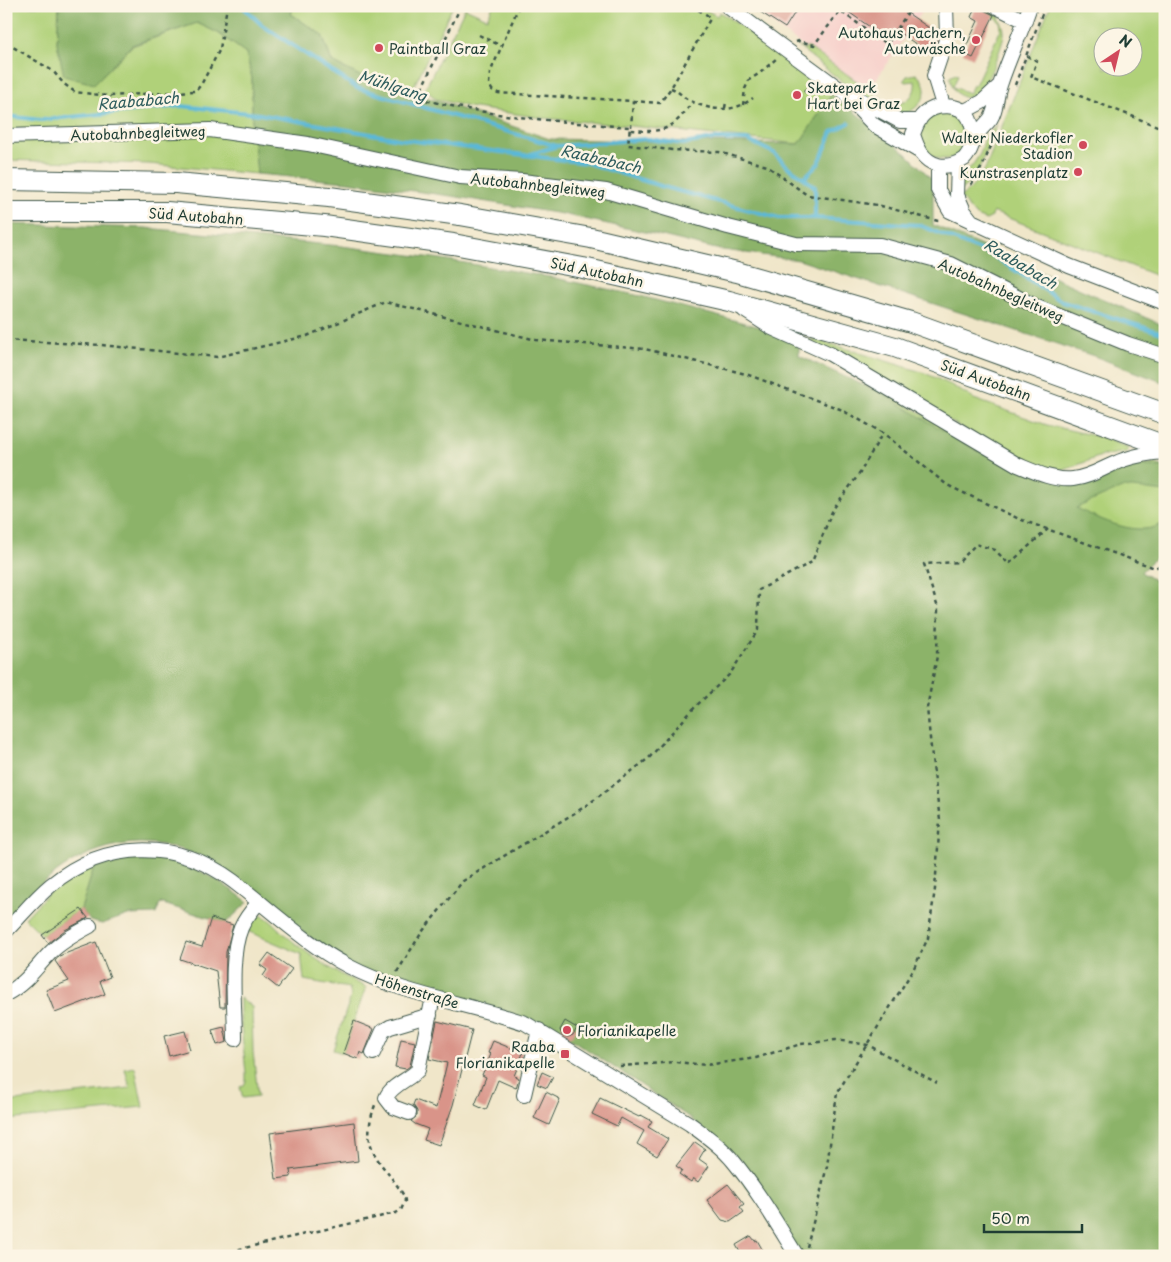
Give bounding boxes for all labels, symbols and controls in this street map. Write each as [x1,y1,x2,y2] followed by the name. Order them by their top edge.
[838,22,966,59] place label: Autohaus Pachern, Autowäsche
[1094,28,1144,78] north arrow
[1115,29,1136,53] text: N
[970,34,982,46] marker: Autohaus Pachern, Autowäsche
[389,38,486,59] place label: Paintball Graz
[373,42,385,54] marker: Paintball Graz
[356,63,431,107] water label: Mühlgang
[807,77,900,114] place label: Skatepark Hart bei Graz
[96,85,180,115] water label: Raababach
[791,89,803,101] marker: Skatepark Hart bei Graz
[70,120,206,146] street label: Autobahnbegleitweg
[941,127,1073,164] place label: Walter Niederkofler Stadion
[559,138,644,178] water label: Raababach
[1077,139,1089,151] marker: Walter Niederkofler Stadion
[960,162,1068,183] place label: Kunstrasenplatz
[1072,166,1084,178] marker: Kunstrasenplatz
[470,167,606,203] street label: Autobahnbegleitweg
[148,202,244,230] street label: Süd Autobahn
[980,232,1062,294] water label: Raababach
[548,252,646,292] street label: Süd Autobahn
[935,253,1067,327] street label: Autobahnbegleitweg
[938,354,1034,406] street label: Süd Autobahn
[372,968,462,1014] street label: Höhenstraße
[577,1020,677,1041] place label: Florianikapelle
[561,1024,573,1036] marker: Florianikapelle
[456,1036,555,1073] place label: Raaba Florianikapelle
[559,1048,571,1060] marker: Raaba Florianikapelle
[984,1202,1081,1234] scale bar
[991,1206,1030,1229] text: 50 m

